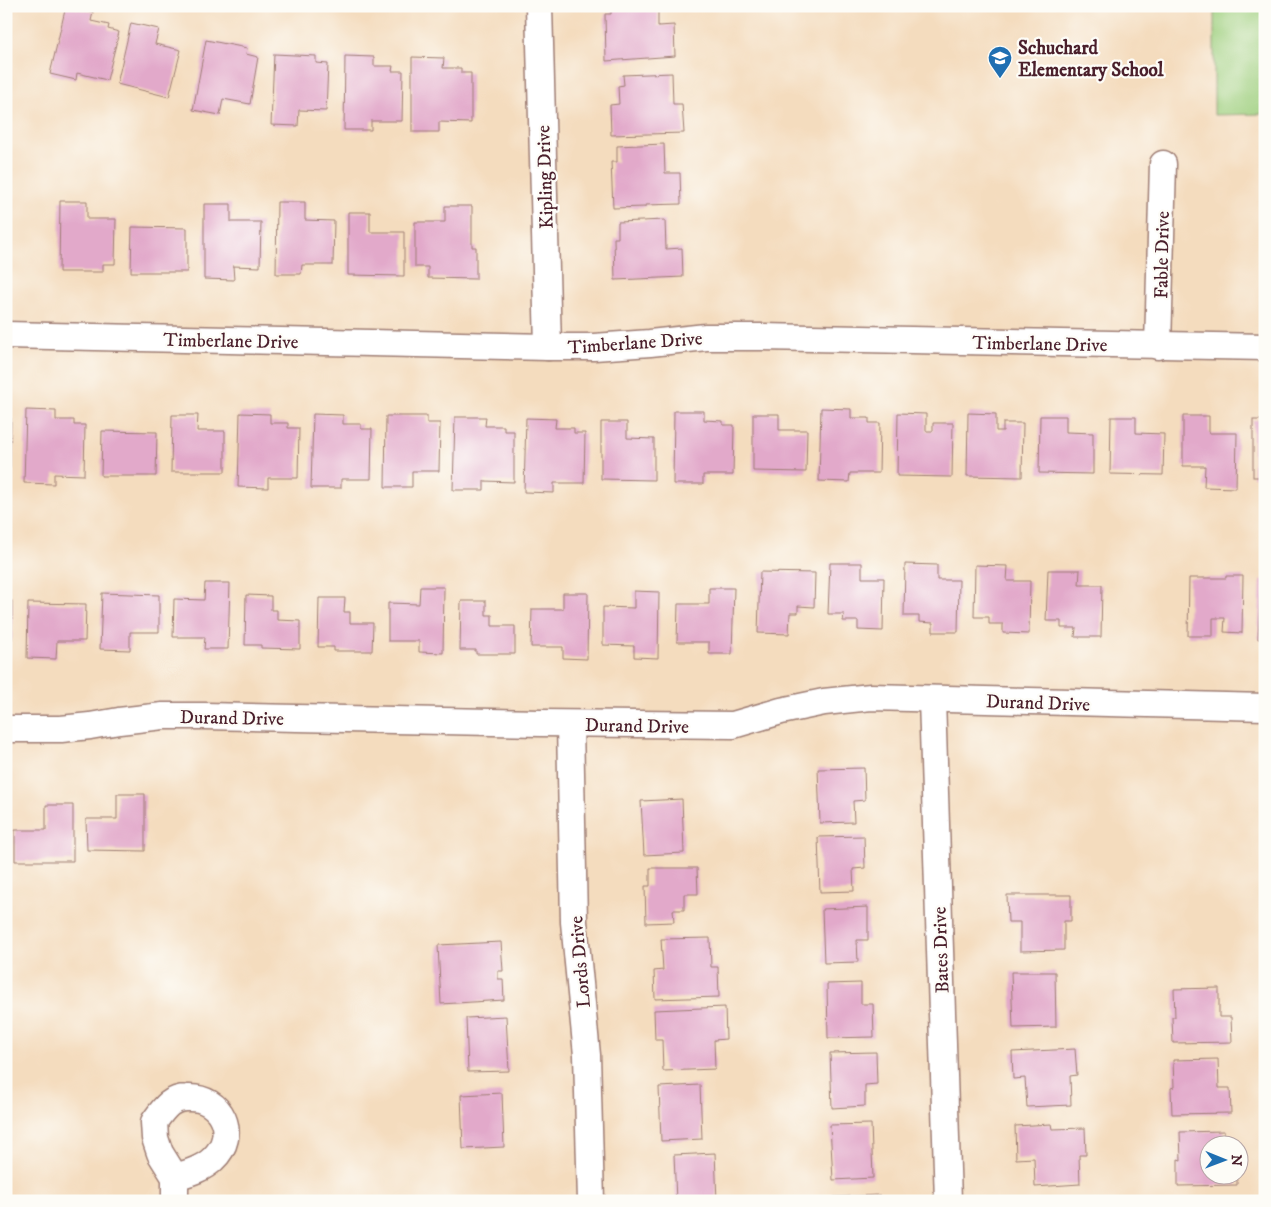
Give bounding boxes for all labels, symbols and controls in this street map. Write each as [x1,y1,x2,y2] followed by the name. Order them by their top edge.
[1018,37,1164,82] place label: Schuchard Elementary School
[987,45,1013,79] school or university icon: Schuchard Elementary School
[532,125,559,229] street label: Kipling Drive
[1150,211,1175,299] street label: Fable Drive
[567,327,703,360] street label: Timberlane Drive
[163,329,299,354] street label: Timberlane Drive
[972,332,1108,357] street label: Timberlane Drive
[985,690,1091,717] street label: Durand Drive
[180,706,284,731] street label: Durand Drive
[585,714,689,739] street label: Durand Drive
[928,906,955,994] street label: Bates Drive
[565,915,596,1009] street label: Lords Drive
[1198,1134,1248,1184] north arrow
[1227,1154,1245,1167] text: N

